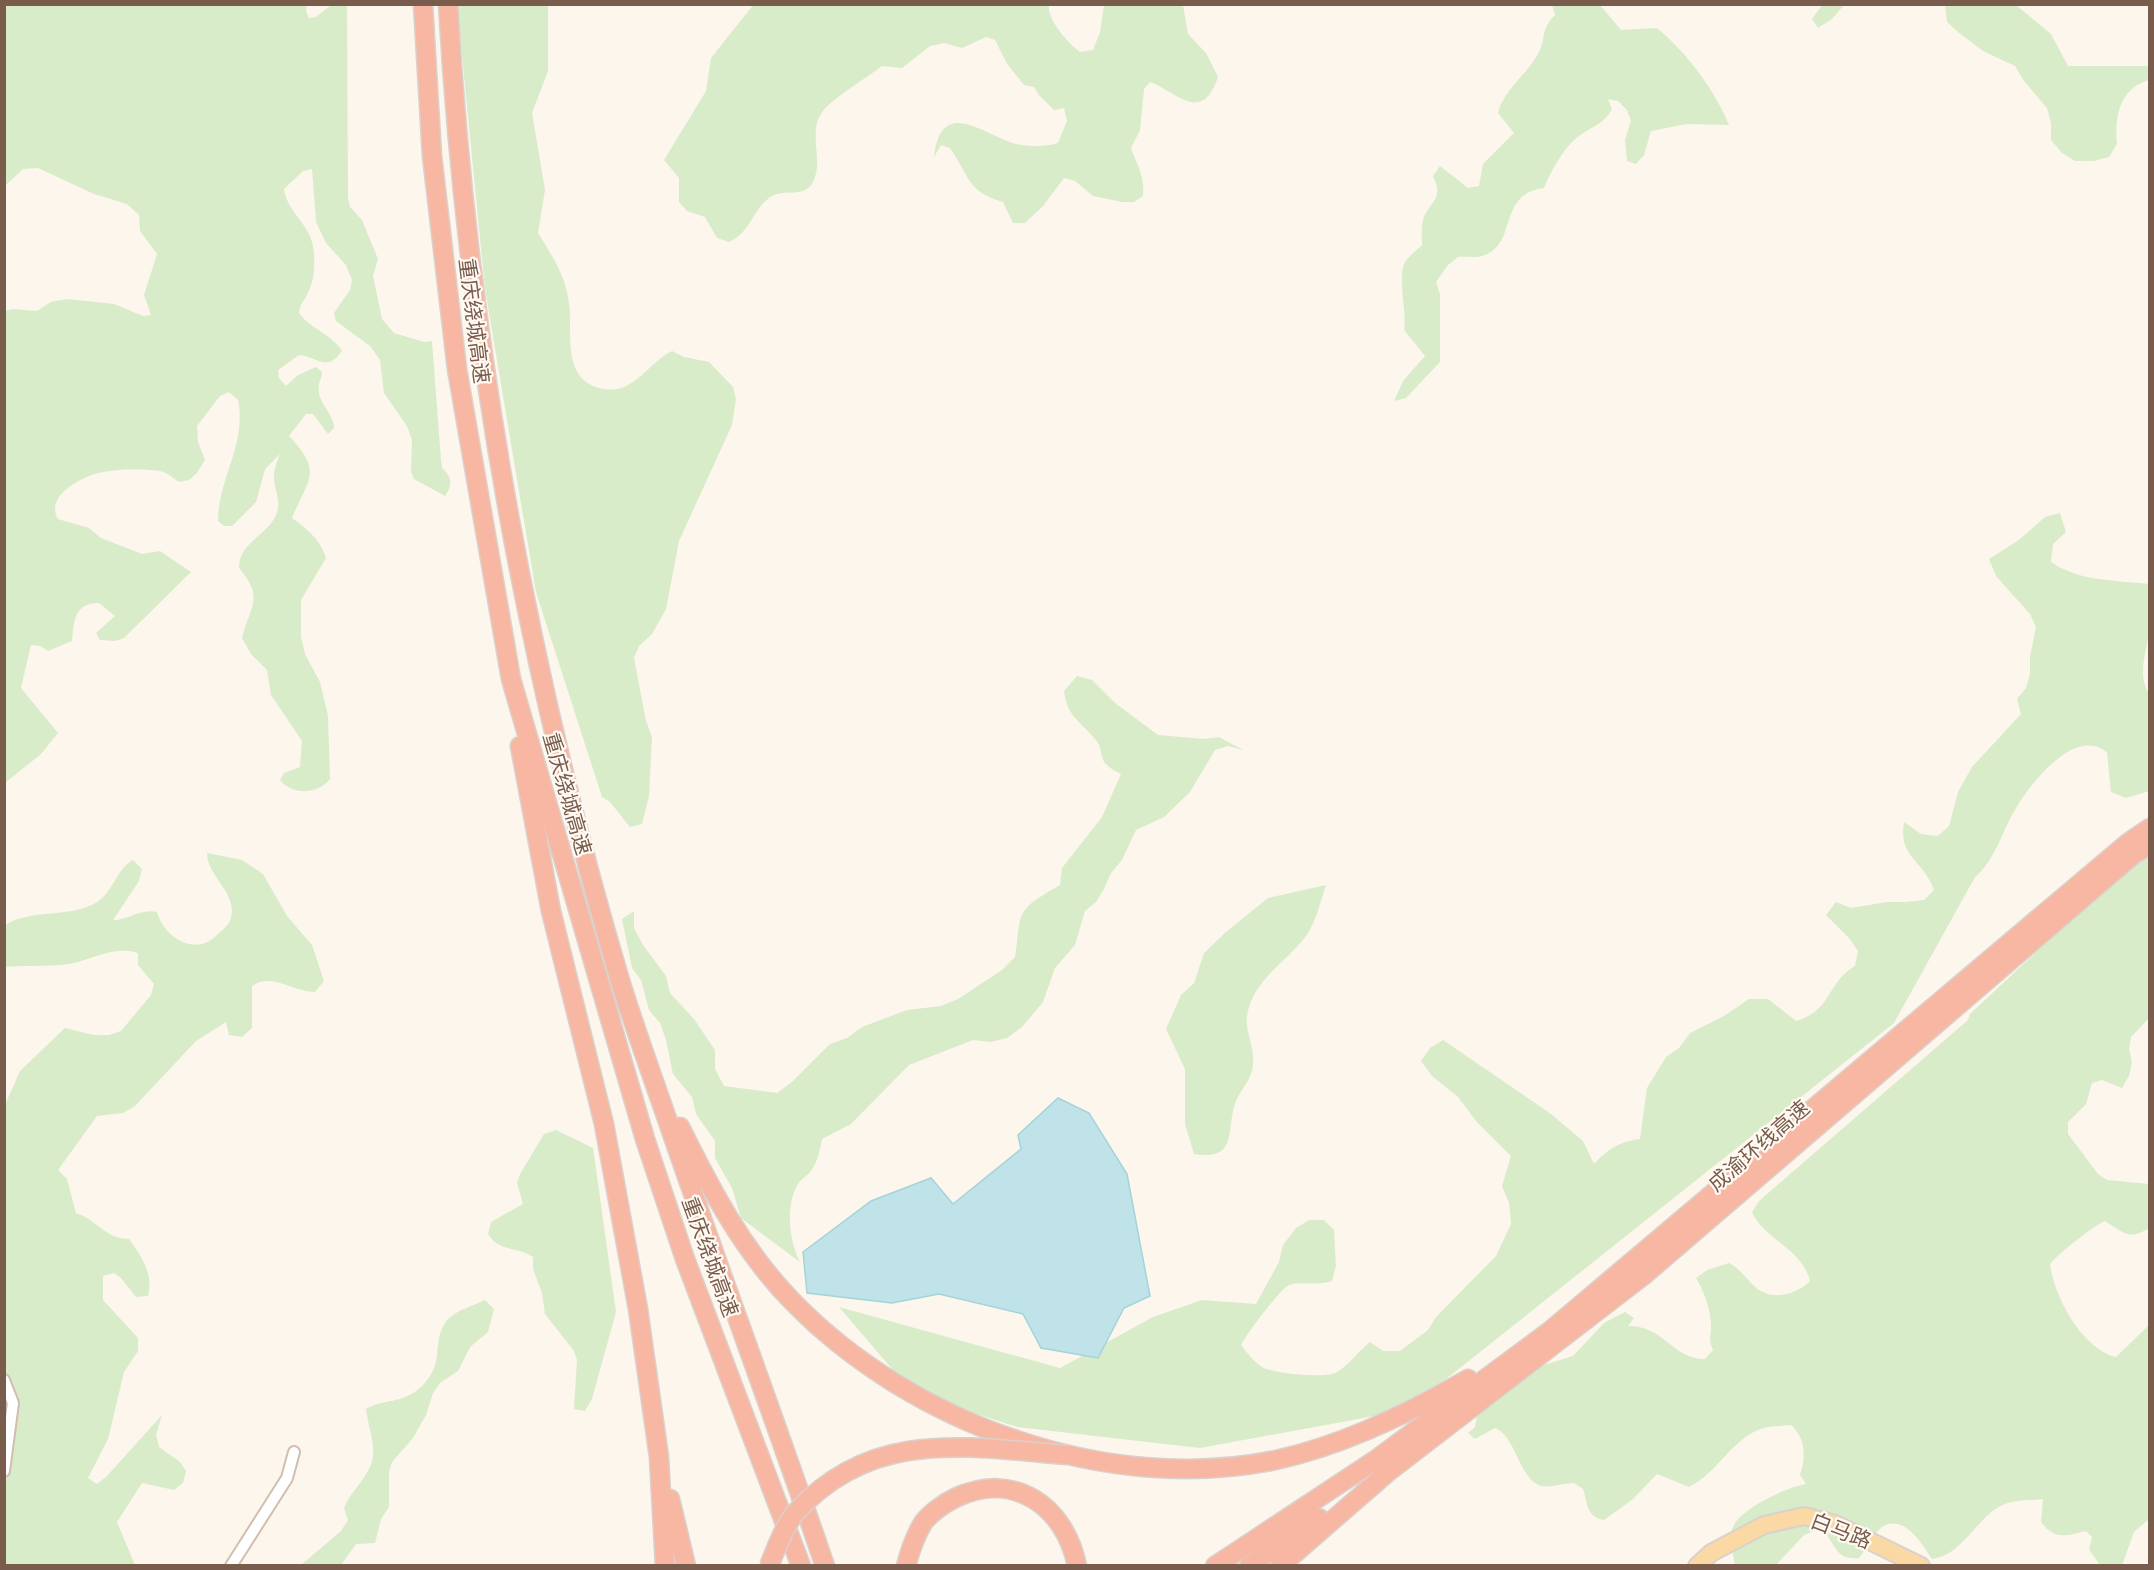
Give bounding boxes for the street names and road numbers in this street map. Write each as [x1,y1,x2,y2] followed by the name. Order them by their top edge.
[451,257,497,385] street label: 重庆绕城高速
[535,729,599,859] street label: 重庆绕城高速
[1702,1093,1816,1199] street label: 成渝环线高速
[674,1193,746,1321] street label: 重庆绕城高速
[1806,1506,1876,1556] street label: 白马路

